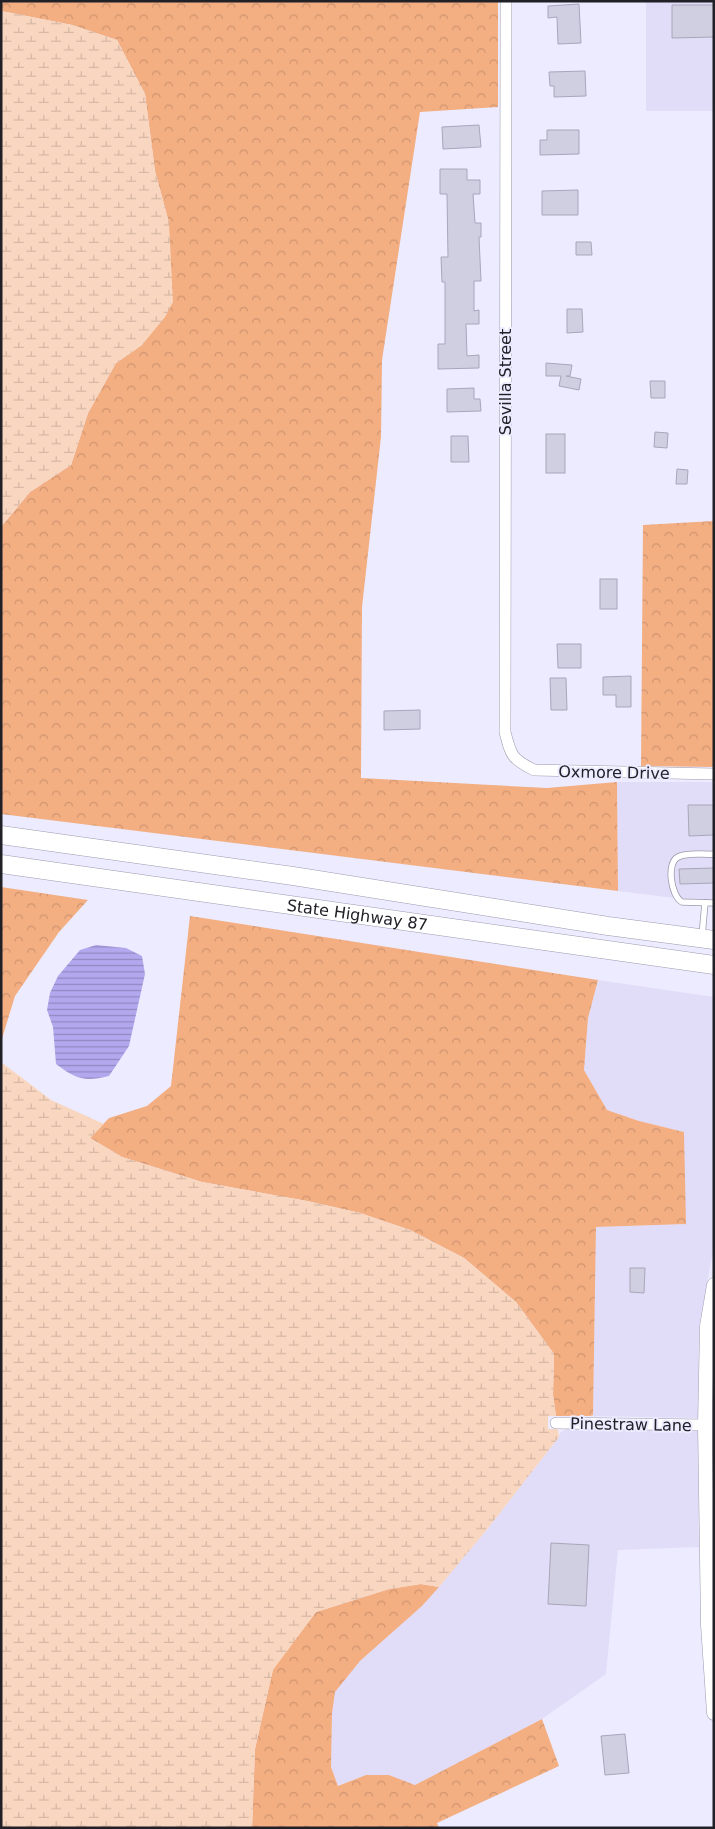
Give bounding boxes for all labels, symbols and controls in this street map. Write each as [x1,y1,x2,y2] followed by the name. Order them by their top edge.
[496,329,515,435] street label: Sevilla Street
[558,762,670,783] street label: Oxmore Drive
[286,896,429,934] street label: State Highway 87
[570,1414,692,1435] street label: Pinestraw Lane

